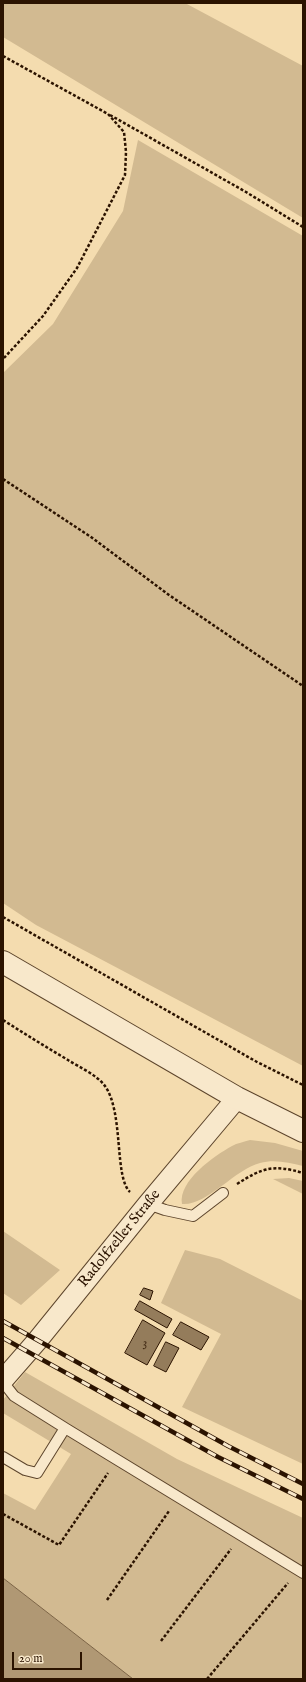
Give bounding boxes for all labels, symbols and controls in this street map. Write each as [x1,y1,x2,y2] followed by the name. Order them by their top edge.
[75,1187,165,1291] street label: Radolfzeller Straße
[143,1335,147,1351] house number: 3
[14,1644,84,1670] scale bar
[19,1651,42,1666] text: 20 m

